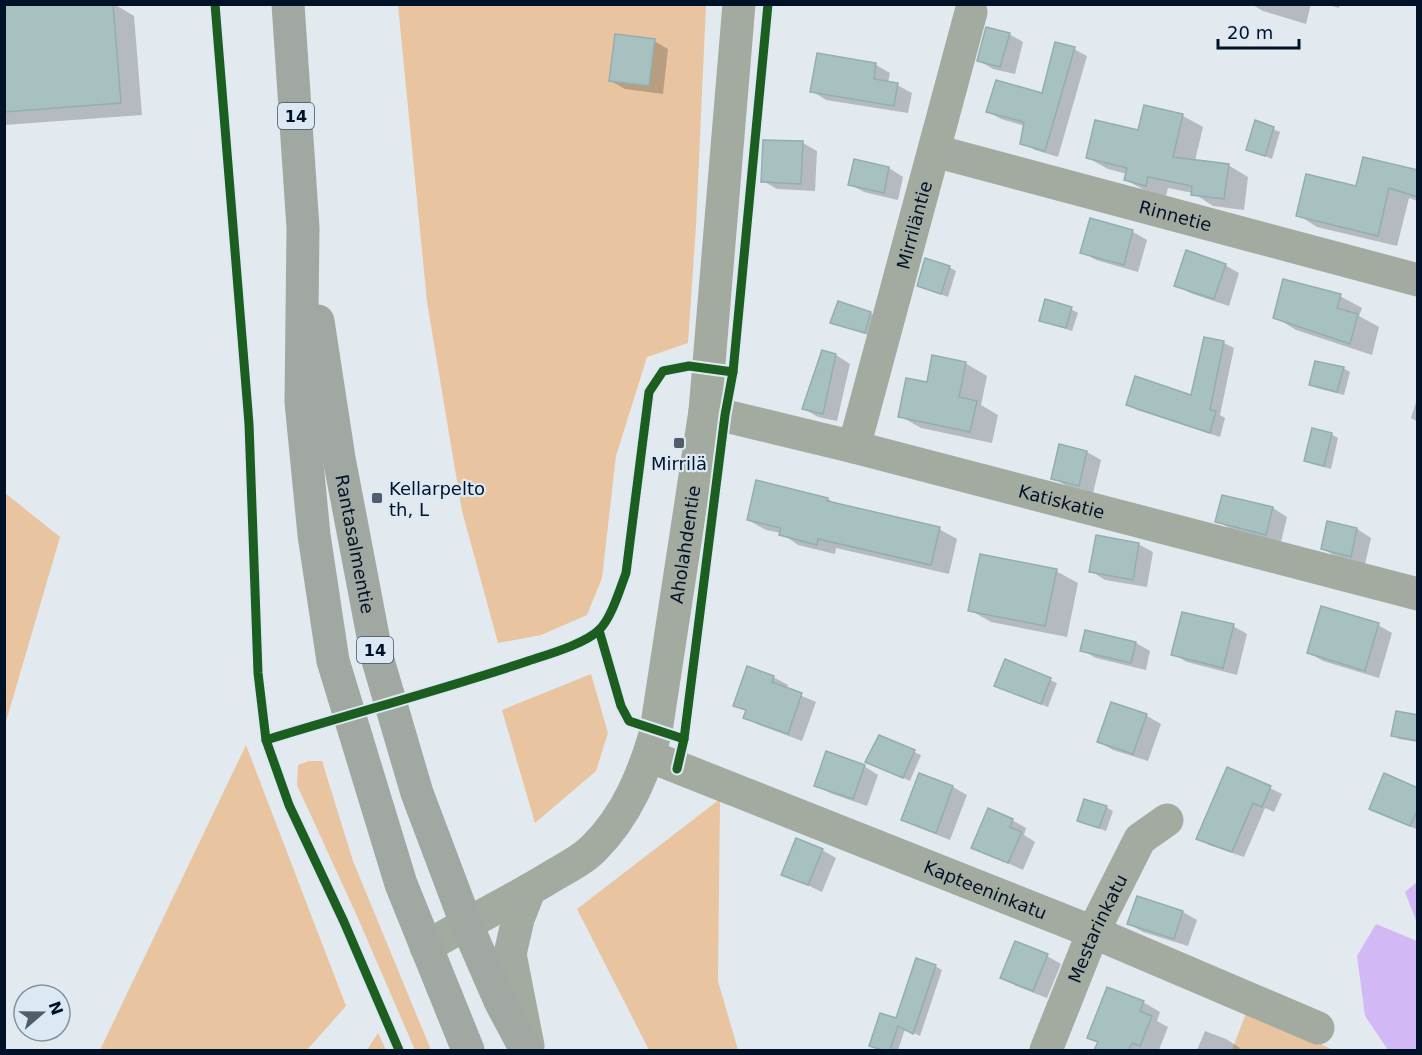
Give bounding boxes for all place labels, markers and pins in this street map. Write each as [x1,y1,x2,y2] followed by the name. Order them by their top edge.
[672,436,686,450] marker: Mirrilä
[651,453,707,474] place label: Mirrilä
[389,478,485,520] place label: Kellarpelto th, L
[370,491,384,505] marker: Kellarpelto th, L

